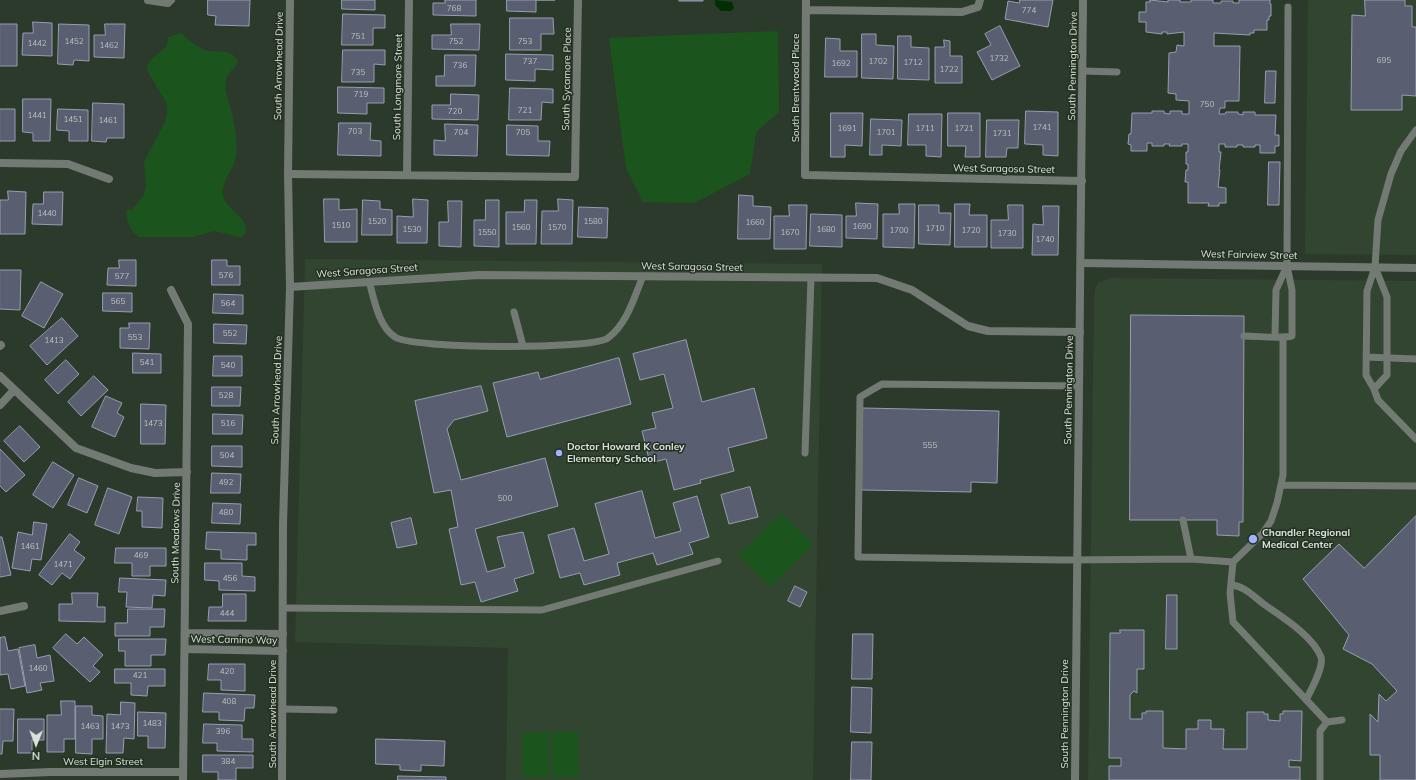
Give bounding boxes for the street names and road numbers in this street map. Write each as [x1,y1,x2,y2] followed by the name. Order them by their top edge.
[1066,11,1080,121] street label: South Pennington Drive
[272,12,286,120] street label: South Arrowhead Drive
[560,27,574,131] street label: South Sycamore Place
[391,34,405,140] street label: South Longmore Street
[790,34,802,142] street label: South Brentwood Place
[953,162,1055,176] street label: West Saragosa Street
[1201,248,1297,262] street label: West Fairview Street
[641,260,743,274] street label: West Saragosa Street
[316,261,418,281] street label: West Saragosa Street
[1062,335,1076,445] street label: South Pennington Drive
[269,336,285,444] street label: South Arrowhead Drive
[169,482,183,584] street label: South Meadows Drive
[190,633,278,647] street label: West Camino Way
[1059,659,1071,769] street label: South Pennington Drive
[267,660,279,768] street label: South Arrowhead Drive
[63,756,143,768] street label: West Elgin Street

